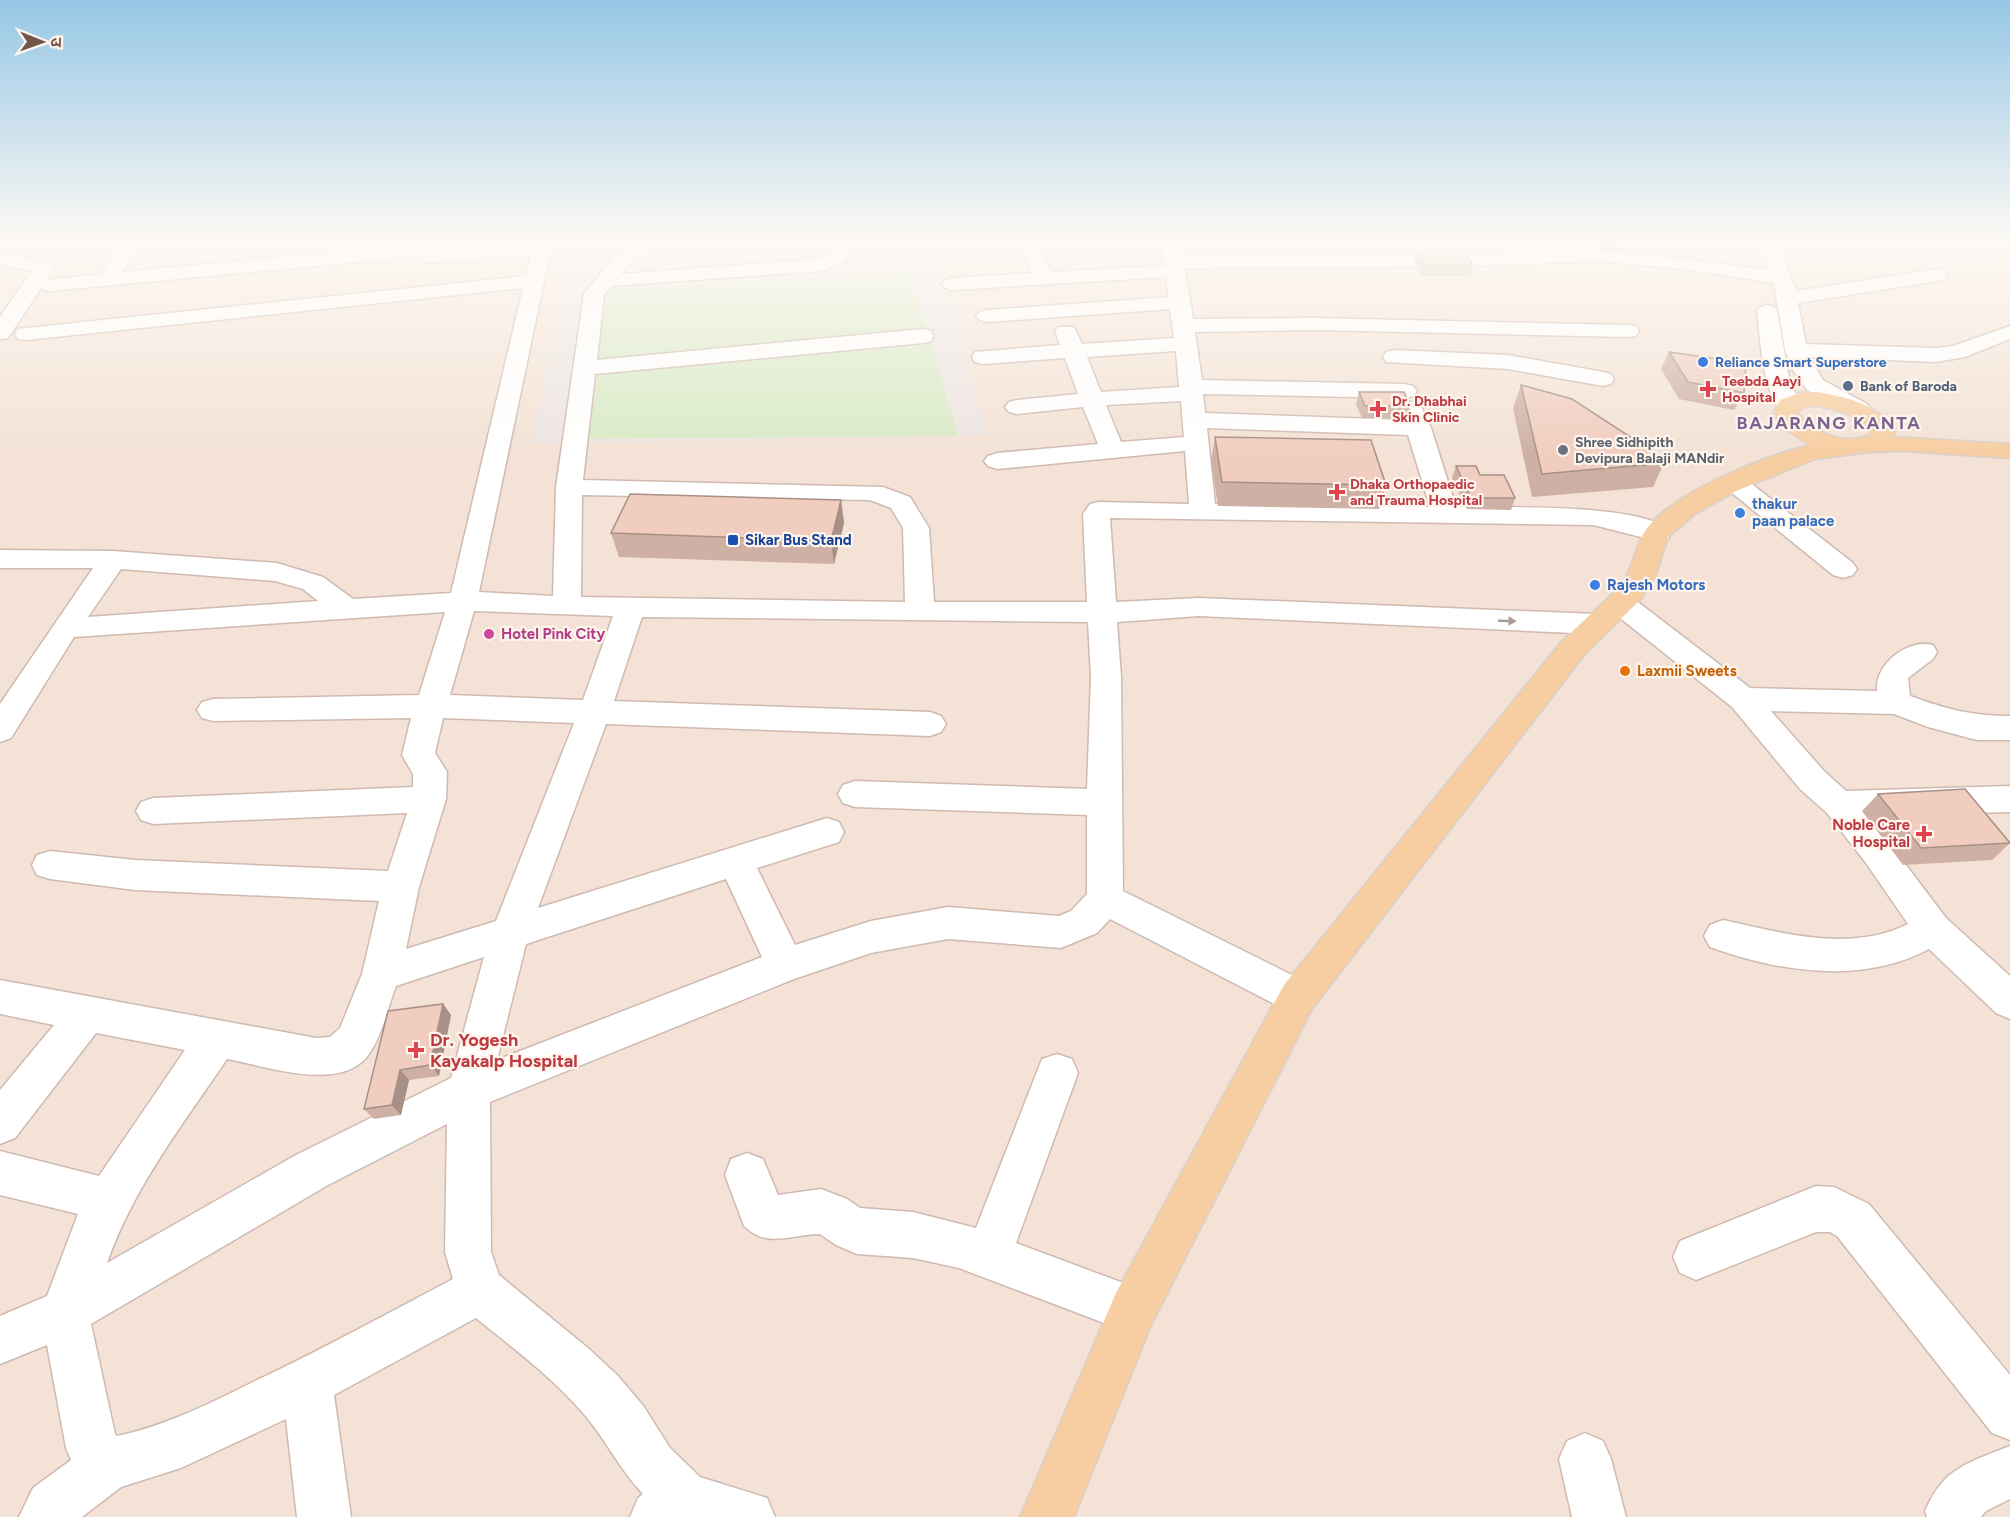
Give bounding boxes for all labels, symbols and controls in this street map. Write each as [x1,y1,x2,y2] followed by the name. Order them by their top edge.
[12,12,72,72] north arrow
[47,37,66,48] text: उ
[1715,354,1887,371] place label: Reliance Smart Superstore
[1696,355,1710,369] marker: Reliance Smart Superstore
[1722,373,1801,406] place label: Teebda Aayi Hospital
[1860,378,1957,395] place label: Bank of Baroda
[1841,379,1855,393] marker: Bank of Baroda
[1699,380,1717,398] marker: Teebda Aayi Hospital
[1392,393,1467,426] place label: Dr. Dhabhai Skin Clinic
[1369,400,1387,418] marker: Dr. Dhabhai Skin Clinic
[1737,412,1921,434] district label: BAJARANG KANTA
[1575,434,1725,467] place label: Shree Sidhipith Devipura Balaji MANdir
[1556,443,1570,457] marker: Shree Sidhipith Devipura Balaji MANdir
[1350,476,1482,509] place label: Dhaka Orthopaedic and Trauma Hospital
[1328,483,1346,501] marker: Dhaka Orthopaedic and Trauma Hospital
[1752,495,1835,530] place label: thakur paan palace
[1733,506,1747,520] marker: thakur paan palace
[745,531,852,549] place label: Sikar Bus Stand
[726,533,740,547] marker: Sikar Bus Stand
[1607,576,1705,594] place label: Rajesh Motors
[1588,578,1602,592] marker: Rajesh Motors
[1497,616,1516,625] one-way arrow
[501,625,605,643] place label: Hotel Pink City
[482,627,496,641] marker: Hotel Pink City
[1637,662,1737,680] place label: Laxmii Sweets
[1618,664,1632,678] marker: Laxmii Sweets
[1832,816,1911,851] place label: Noble Care Hospital
[1915,825,1933,843] marker: Noble Care Hospital
[430,1029,578,1072] place label: Dr. Yogesh Kayakalp Hospital
[407,1041,425,1059] marker: Dr. Yogesh Kayakalp Hospital

